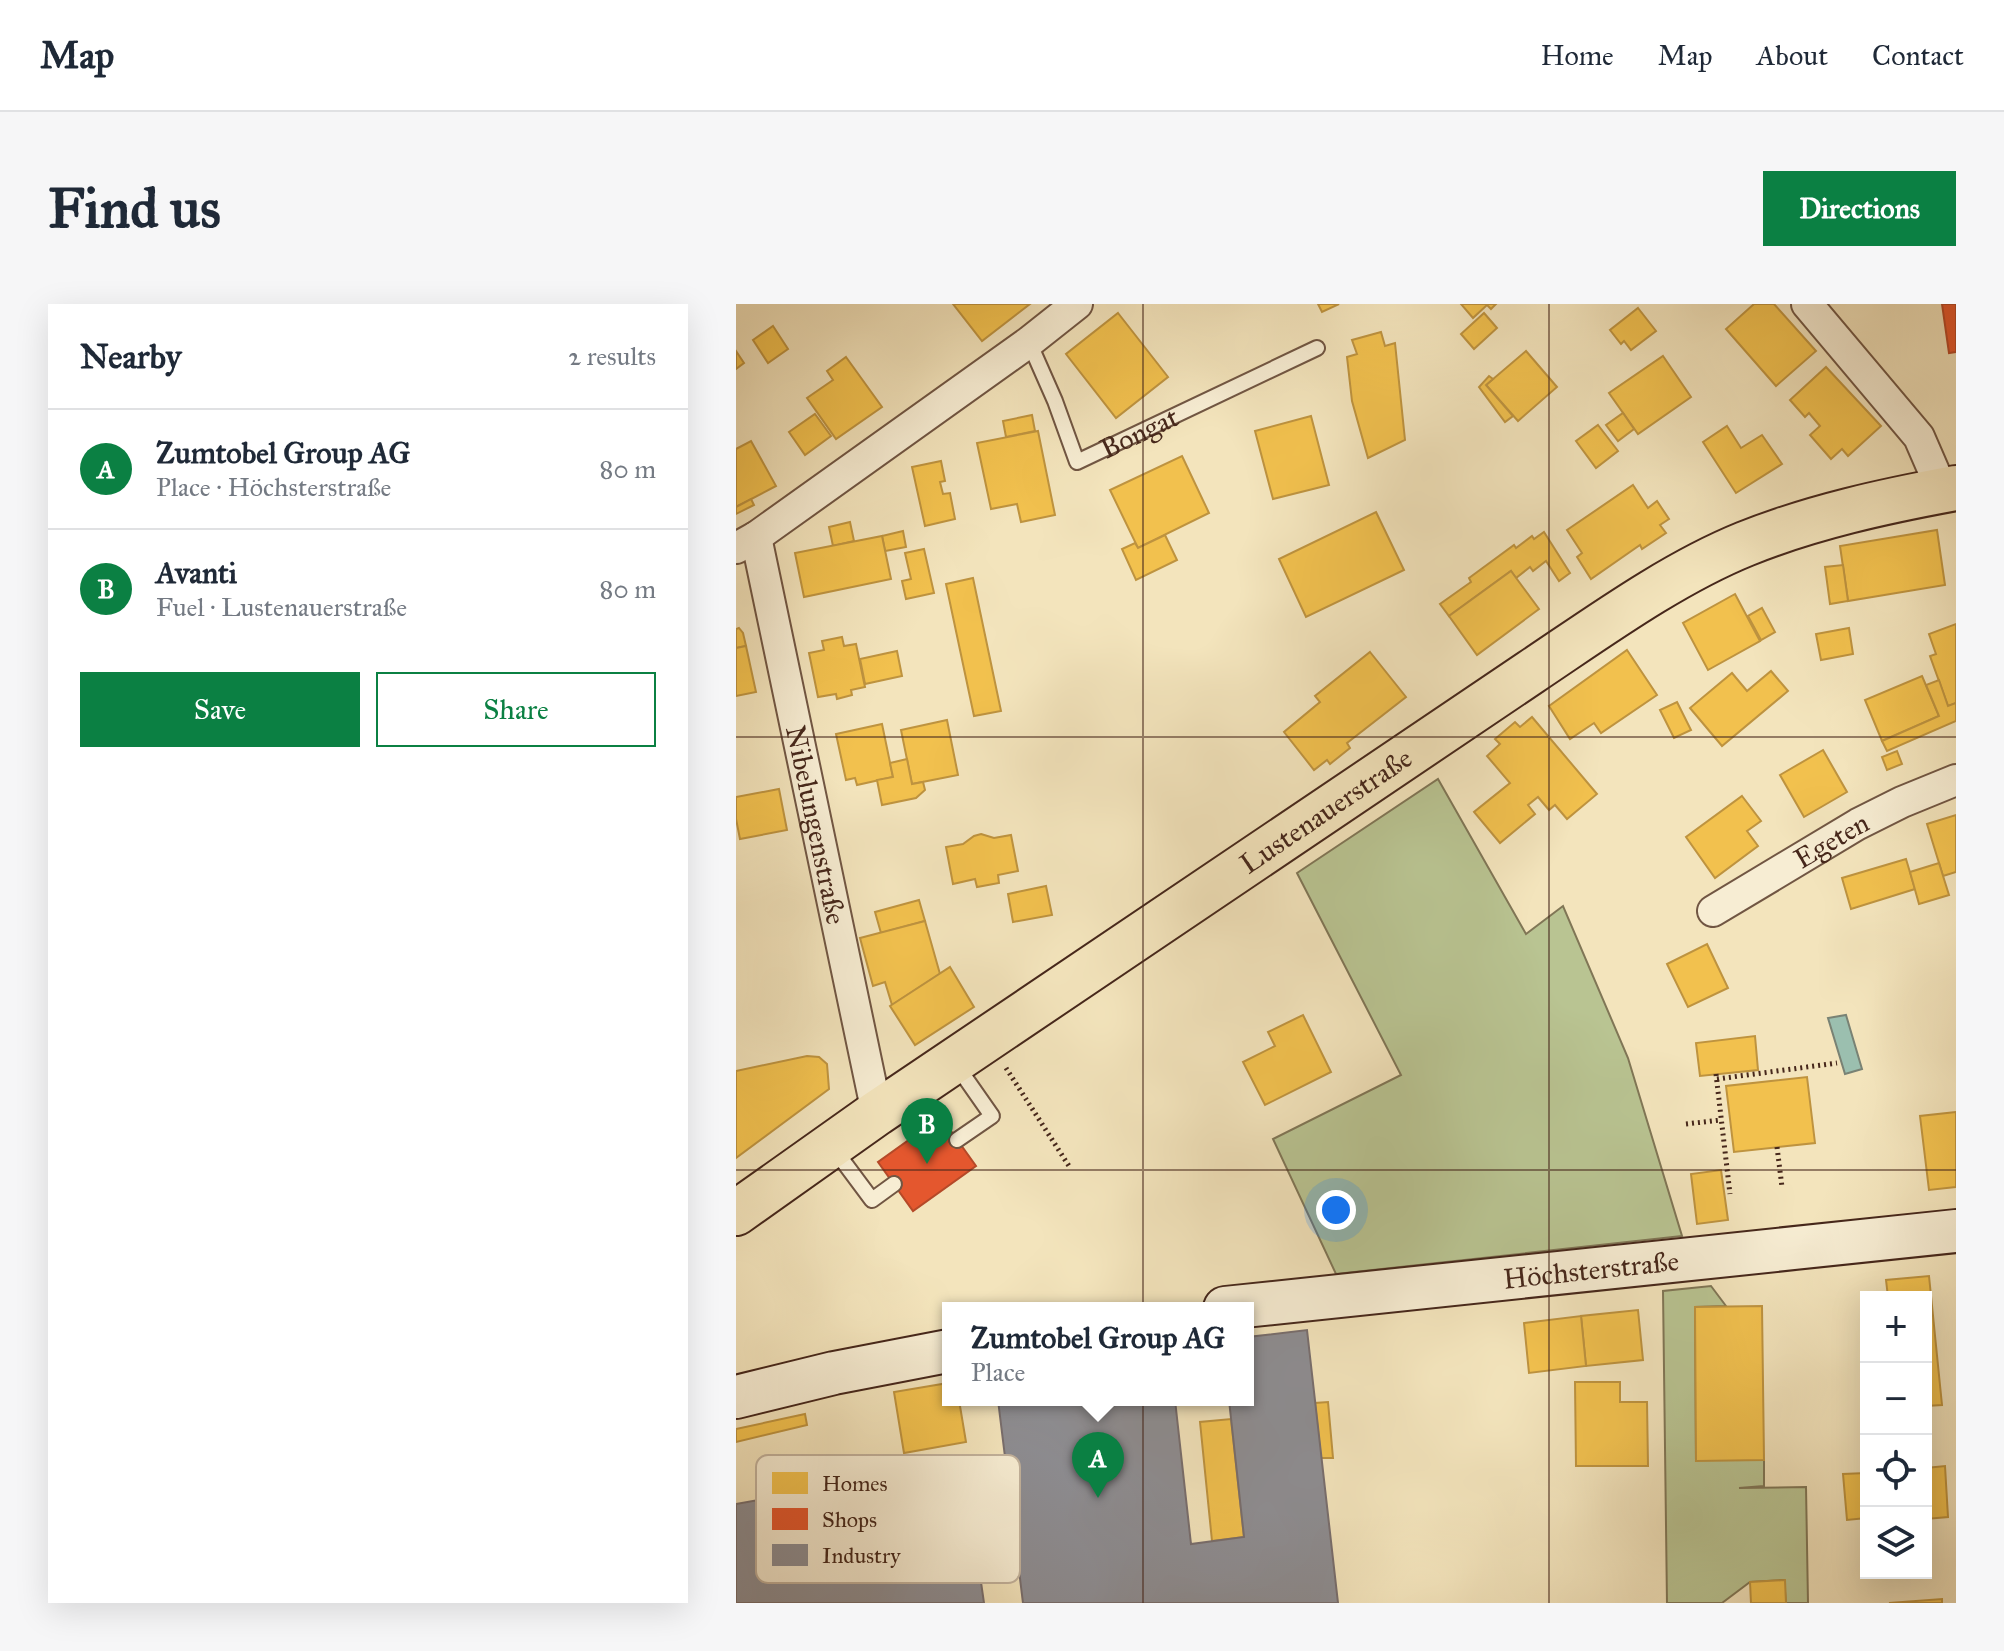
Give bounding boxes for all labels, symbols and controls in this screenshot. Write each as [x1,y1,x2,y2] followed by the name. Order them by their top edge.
[40,32,114,78] text: Map
[1541,38,1614,73] text: Home
[1658,38,1712,73] text: Map
[1756,38,1828,73] text: About
[1872,38,1964,73] text: Contact
[1763,171,1956,246] button: Directions
[48,174,221,242] text: Find us
[80,336,182,377] text: Nearby
[568,340,656,372] text: 2 results
[1094,399,1184,467] street label: Bongat
[156,435,411,471] text: Zumtobel Group AG
[97,453,115,485] text: A
[600,453,656,485] text: 80 m
[156,471,391,503] text: Place · Höchsterstraße
[156,555,237,591] text: Avanti
[97,573,115,605] text: B
[600,573,656,605] text: 80 m
[156,591,407,623] text: Fuel · Lustenauerstraße
[80,672,360,747] button: Save
[376,672,656,747] button: Share
[778,722,854,928] street label: Nibelungenstraße
[1233,740,1419,881] street label: Lustenauerstraße
[1788,804,1875,876] street label: Egeten
[901,1098,953,1164] pin: B
[1316,1190,1356,1230] your location
[1501,1243,1681,1297] street label: Höchsterstraße
[1860,1291,1932,1579] map controls
[1860,1291,1932,1363] button: +
[942,1302,1254,1406] popup
[971,1320,1225,1356] text: Zumtobel Group AG
[971,1356,1025,1388] text: Place
[1860,1363,1932,1435] button: −
[1072,1432,1124,1498] pin: A
[1860,1435,1932,1507] button: locate
[756,1455,1020,1583] legend
[822,1470,888,1497] text: Homes
[822,1506,877,1533] text: Shops
[1860,1507,1932,1579] button: layers
[822,1542,901,1569] text: Industry

